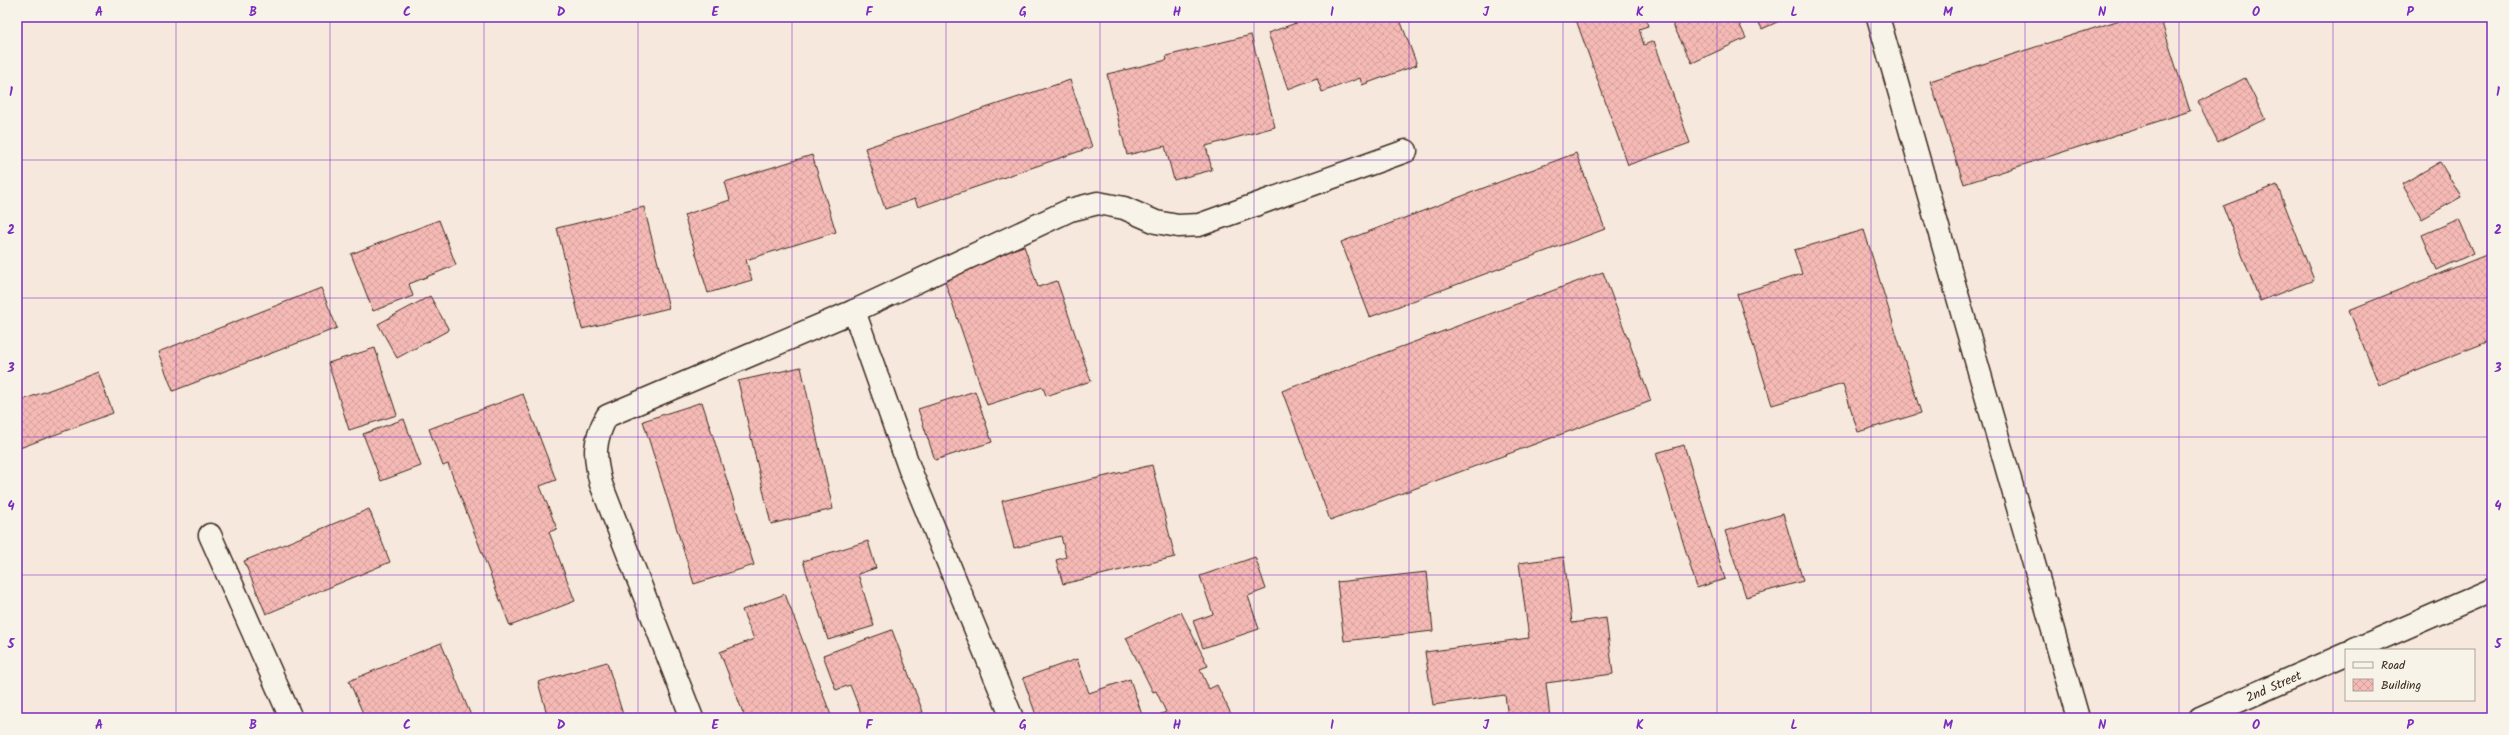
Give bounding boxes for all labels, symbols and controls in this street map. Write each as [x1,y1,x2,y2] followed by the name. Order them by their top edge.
[95,2,103,23] text: A
[249,2,257,23] text: B
[403,2,411,23] text: C
[557,2,566,23] text: D
[711,2,719,23] text: E
[865,2,873,23] text: F
[1019,2,1027,23] text: G
[1173,2,1182,23] text: H
[1330,2,1334,23] text: I
[1483,2,1490,23] text: J
[1636,2,1644,23] text: K
[1790,2,1798,23] text: L
[1943,2,1953,23] text: M
[2098,2,2107,23] text: N
[2252,2,2260,23] text: O
[2406,2,2414,23] text: P
[9,82,13,103] text: 1
[2496,82,2500,103] text: 1
[7,220,15,241] text: 2
[2494,220,2502,241] text: 2
[6,358,15,379] text: 3
[2493,358,2502,379] text: 3
[7,496,15,517] text: 4
[2494,496,2502,517] text: 4
[7,634,16,655] text: 5
[2494,634,2503,655] text: 5
[2345,649,2475,701] legend
[2381,656,2406,675] text: Road
[2243,665,2306,709] street label: 2nd Street
[2381,676,2421,695] text: Building
[95,715,103,735] text: A
[249,715,257,735] text: B
[403,715,411,735] text: C
[557,715,566,735] text: D
[711,715,719,735] text: E
[865,715,873,735] text: F
[1019,715,1027,735] text: G
[1173,715,1182,735] text: H
[1330,715,1334,735] text: I
[1483,715,1490,735] text: J
[1636,715,1644,735] text: K
[1790,715,1798,735] text: L
[1943,715,1953,735] text: M
[2098,715,2107,735] text: N
[2252,715,2260,735] text: O
[2406,715,2414,735] text: P

